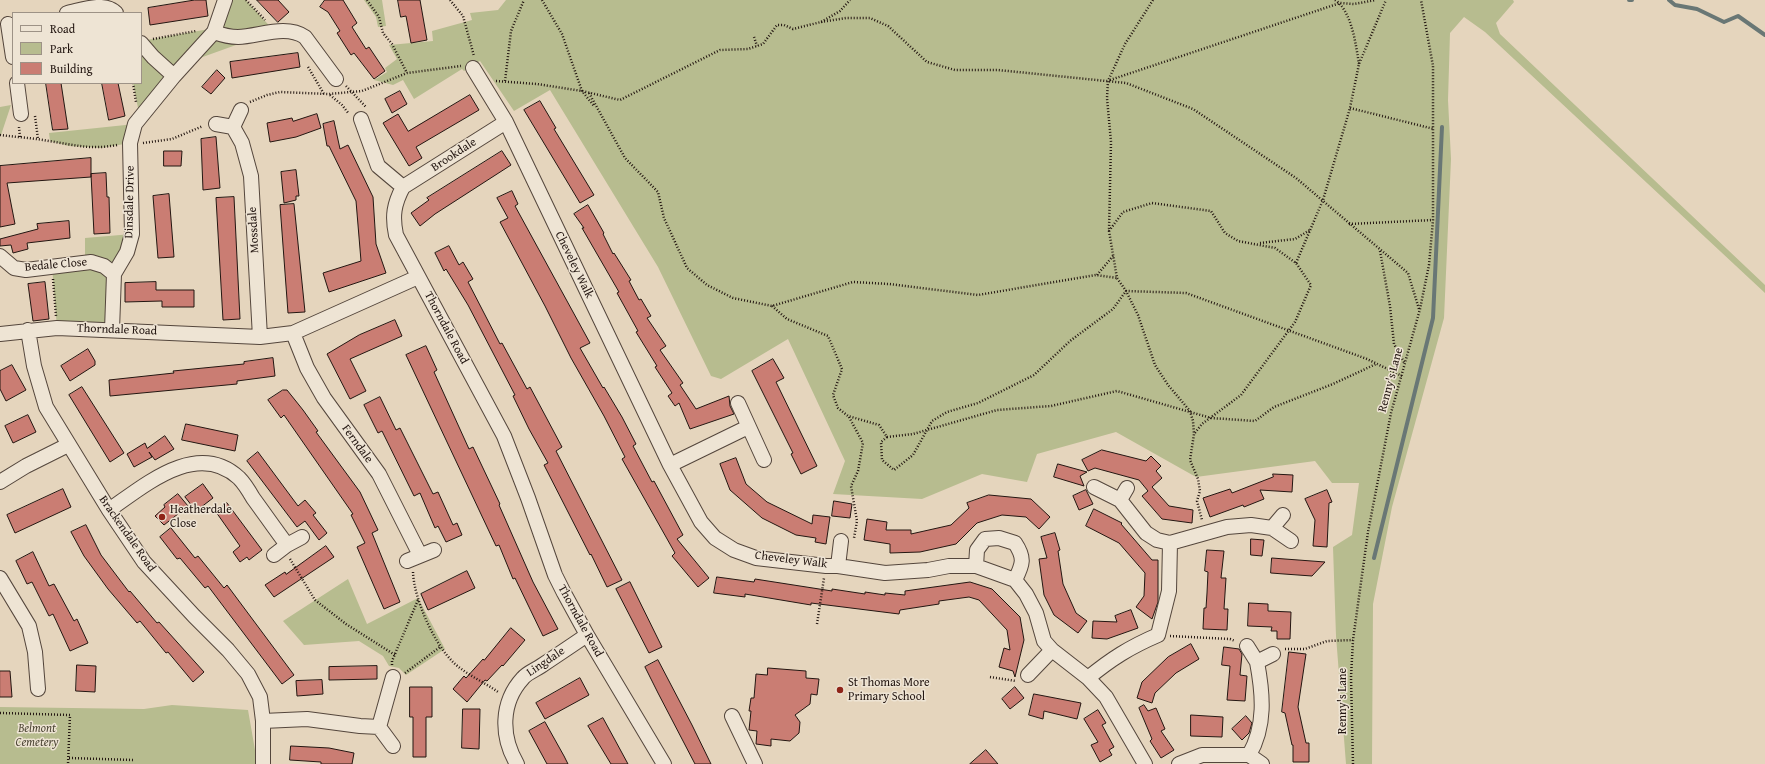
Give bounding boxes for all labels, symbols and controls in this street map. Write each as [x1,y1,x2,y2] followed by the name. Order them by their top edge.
[12,12,142,84] legend
[50,20,75,37] text: Road
[50,40,73,57] text: Park
[50,60,93,77] text: Building
[429,135,479,175] street label: Brookdale
[122,165,138,239] street label: Dinsdale Drive
[246,206,262,254] street label: Mossdale
[552,229,596,301] street label: Cheveley Walk
[24,255,88,275] street label: Bedale Close
[421,289,471,367] street label: Thorndale Road
[77,321,157,339] street label: Thorndale Road
[1375,346,1407,414] street label: Renny's Lane
[338,422,376,466] street label: Ferndale
[95,493,159,575] street label: Brackendale Road
[170,503,232,531] place label: Heatherdale Close
[157,512,167,522] marker: Heatherdale Close
[754,548,828,572] street label: Cheveley Walk
[554,582,606,660] street label: Thorndale Road
[524,644,568,680] street label: Lingdale
[1336,668,1350,734] street label: Renny's Lane
[848,676,930,704] place label: St Thomas More Primary School
[835,685,845,695] marker: St Thomas More Primary School
[15,722,59,750] park label: Belmont Cemetery

